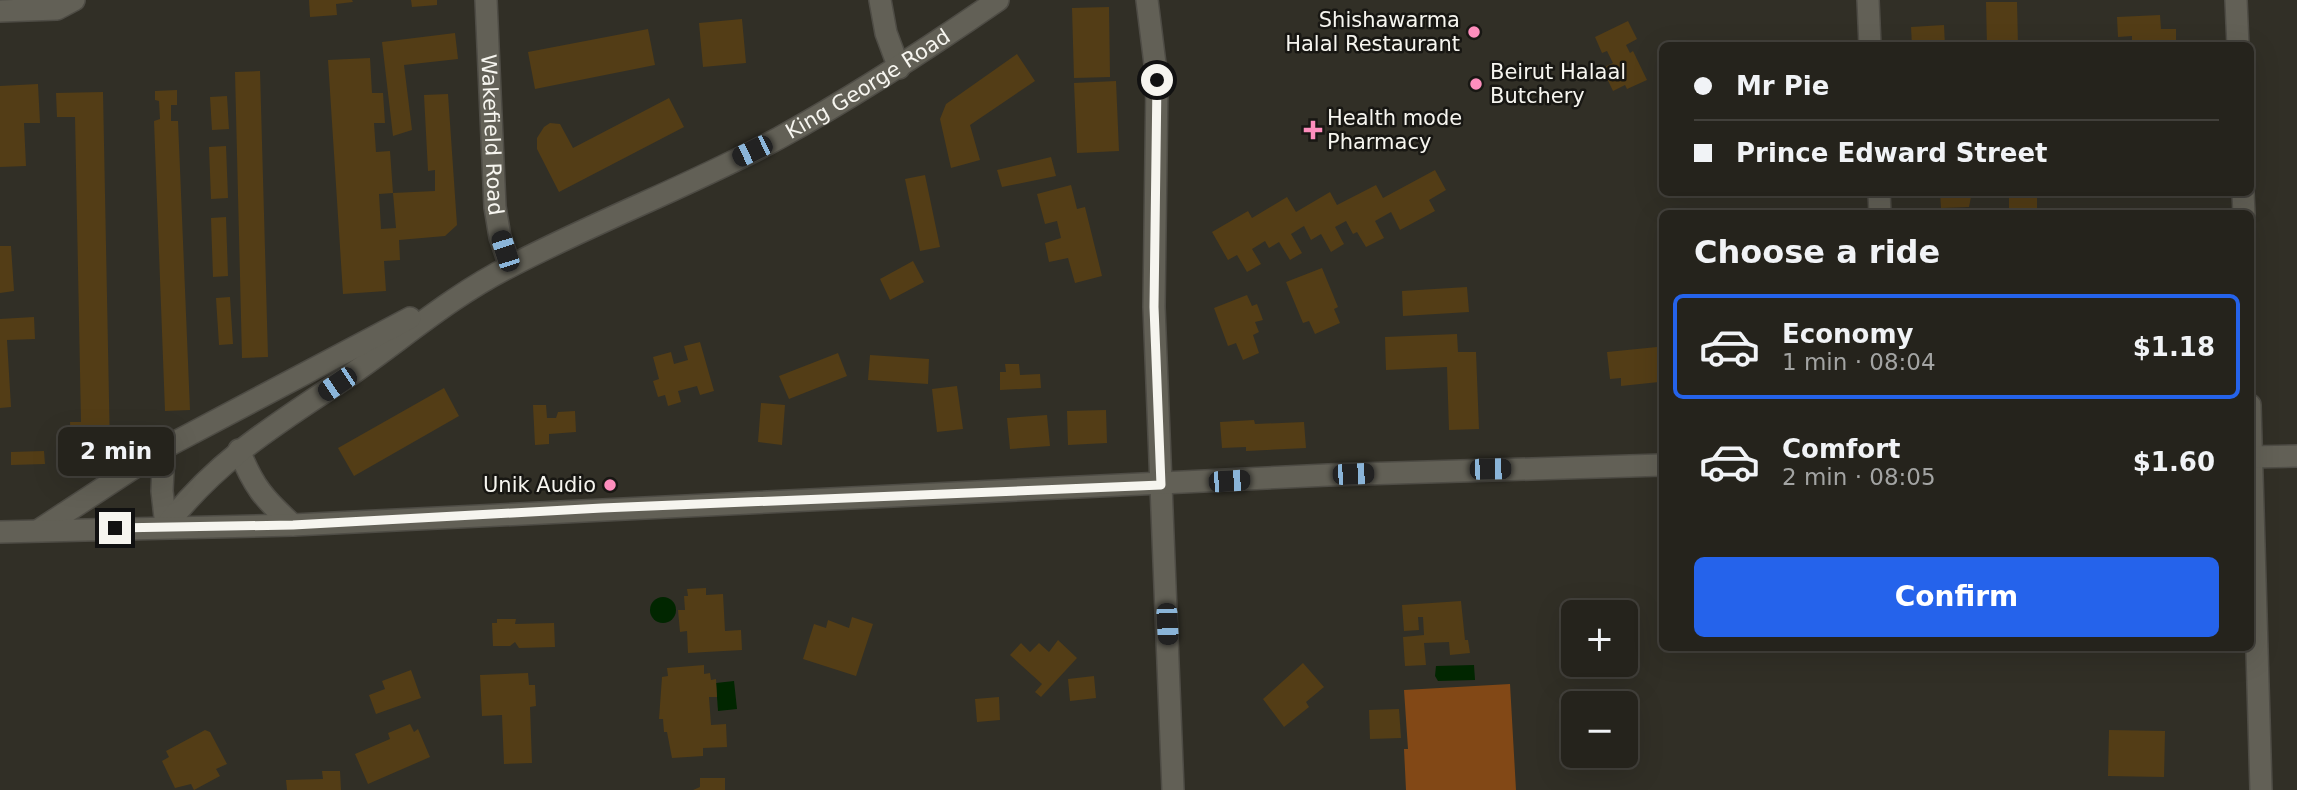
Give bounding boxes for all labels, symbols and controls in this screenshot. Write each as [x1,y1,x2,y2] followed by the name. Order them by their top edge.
[1285,8,1460,56] place label: Shishawarma Halal Restaurant
[781,24,955,144] street label: King George Road
[1466,24,1482,40] marker: Shishawarma Halal Restaurant
[476,54,508,217] street label: Wakefield Road
[1490,60,1626,108] place label: Beirut Halaal Butchery
[1141,64,1173,96] route start
[1736,71,1829,101] text: Mr Pie
[1468,76,1484,92] marker: Beirut Halaal Butchery
[1327,106,1462,154] place label: Health mode Pharmacy
[1305,122,1321,138] marker: Health mode Pharmacy
[729,132,776,170] car
[1736,138,2048,168] text: Prince Edward Street
[489,228,522,274] car
[1694,233,1940,271] text: Choose a ride
[1698,315,1761,378] icon: car
[1782,319,1913,349] text: Economy
[2133,332,2215,362] text: $1.18
[1782,349,1936,375] text: 1 min · 08:04
[314,364,361,404] car
[57,426,173,476] callout: 2 min
[1698,430,1761,493] icon: car
[1782,434,1900,464] text: Comfort
[80,438,152,464] text: 2 min
[2133,447,2215,477] text: $1.60
[1469,458,1512,480] car
[1332,463,1375,485] car
[1782,464,1936,490] text: 2 min · 08:05
[1208,469,1251,493] car
[483,473,596,497] place label: Unik Audio
[602,477,618,493] marker: Unik Audio
[99,512,131,544] route end
[1694,557,2219,637] button: Confirm
[1561,600,1638,768] map controls
[1561,600,1638,677] button: +
[1156,602,1179,646] car
[1561,691,1638,768] button: −

